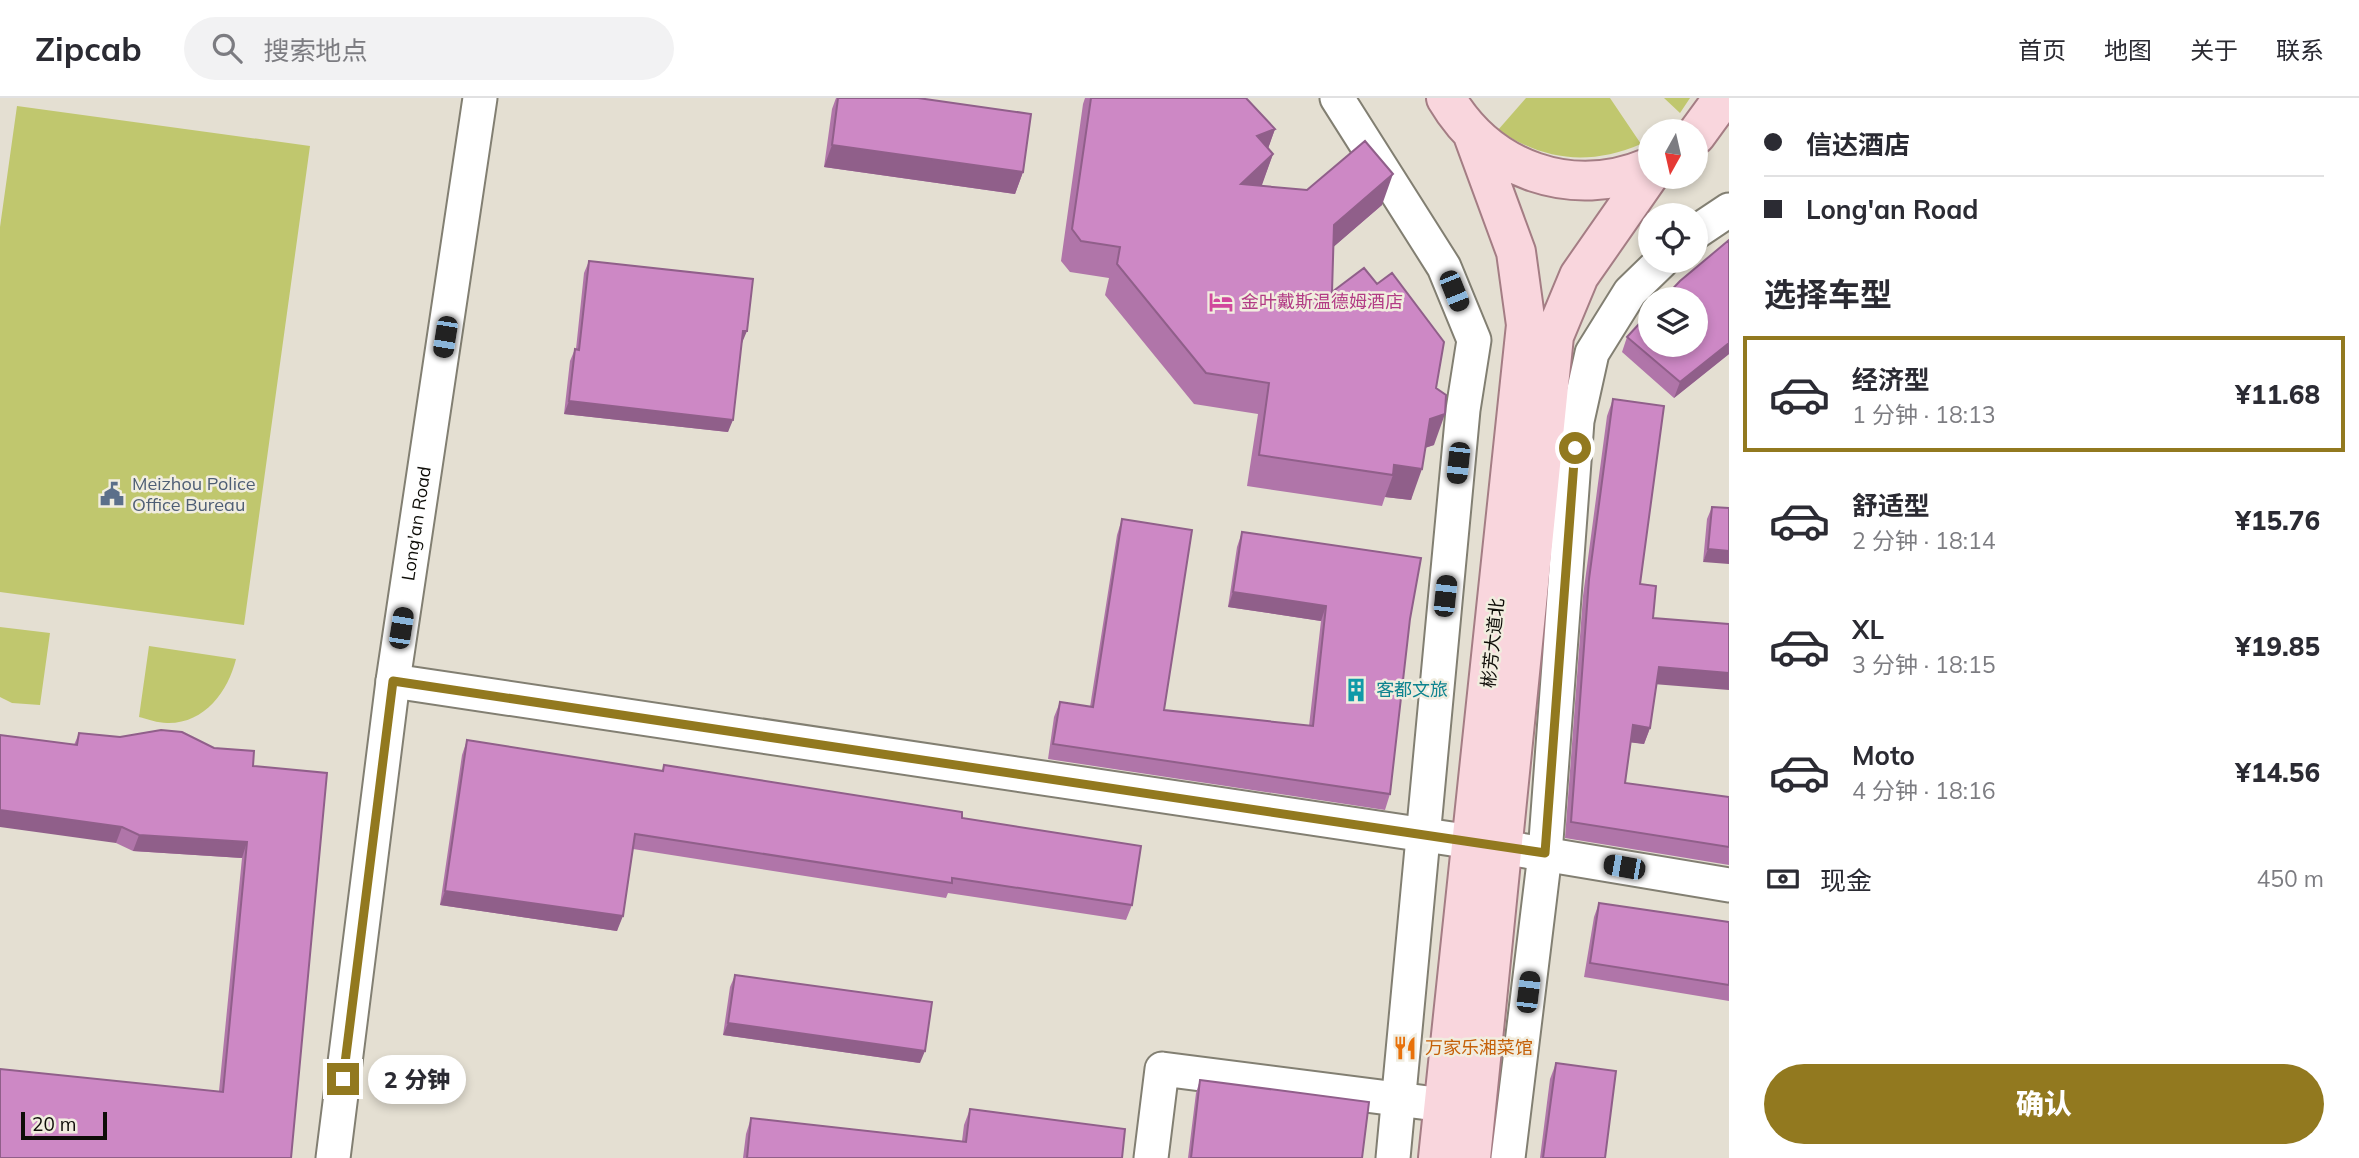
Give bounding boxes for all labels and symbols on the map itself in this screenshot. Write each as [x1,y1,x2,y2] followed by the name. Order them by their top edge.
[1638,119,1708,189] north arrow
[1437,268,1472,314] car
[1207,288,1235,316] hotel icon: 金叶戴斯温德姆酒店
[1241,290,1403,313] place label: 金叶戴斯温德姆酒店
[432,315,459,359] car
[1559,432,1591,464] route start
[1446,441,1471,485] car
[396,465,436,582] street label: Long'an Road
[132,472,255,516] place label: Meizhou Police Office Bureau
[98,480,126,508] public building icon: Meizhou Police Office Bureau
[1433,574,1458,618] car
[1476,597,1509,689] street label: 彬芳大道北
[388,606,415,650] car
[1342,676,1370,704] building icon: 客都文旅
[1376,678,1448,701] place label: 客都文旅
[1602,853,1647,881] car
[1516,970,1541,1014] car
[1391,1034,1419,1062] restaurant icon: 万家乐湘菜馆
[1425,1036,1533,1059] place label: 万家乐湘菜馆
[368,1054,466,1104] callout: 2 分钟
[327,1063,359,1095] route end
[21,1109,107,1141] scale bar

